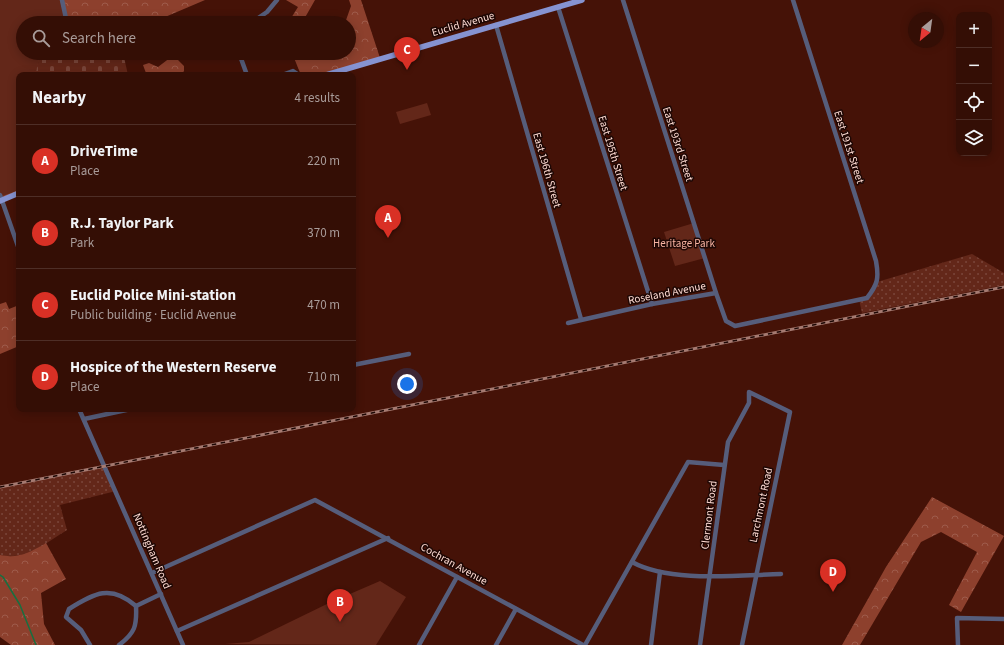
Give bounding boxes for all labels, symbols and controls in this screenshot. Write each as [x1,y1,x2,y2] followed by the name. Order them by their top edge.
[430,8,497,40] street label: Euclid Avenue
[908,12,944,48] north arrow
[956,12,992,156] map controls
[956,12,992,48] button: +
[16,16,356,60] search box
[30,27,52,49] icon: search
[62,28,136,49] text: Search here
[394,37,420,70] pin: C
[956,48,992,84] button: −
[956,84,992,120] button: locate
[32,86,86,110] text: Nearby
[295,89,340,107] text: 4 results
[659,105,697,183] street label: East 193rd Street
[830,109,868,186] street label: East 191st Street
[594,114,632,193] street label: East 195th Street
[956,120,992,156] button: layers
[529,131,565,210] street label: East 196th Street
[70,141,138,162] text: DriveTime
[41,152,49,170] text: A
[307,152,340,170] text: 220 m
[70,162,99,180] text: Place
[375,205,401,238] pin: A
[70,213,174,234] text: R.J. Taylor Park
[41,224,49,242] text: B
[307,224,340,242] text: 370 m
[70,234,94,252] text: Park
[653,236,715,251] park label: Heritage Park
[627,278,708,308] street label: Roseland Avenue
[70,285,236,306] text: Euclid Police Mini-station
[41,296,49,314] text: C
[307,296,340,314] text: 470 m
[70,306,236,324] text: Public building · Euclid Avenue
[70,357,276,378] text: Hospice of the Western Reserve
[41,368,49,386] text: D
[307,368,340,386] text: 710 m
[397,374,417,394] your location
[70,378,99,396] text: Place
[746,466,776,544] street label: Larchmont Road
[697,480,721,550] street label: Clermont Road
[129,511,175,591] street label: Nottingham Road
[418,539,491,589] street label: Cochran Avenue
[820,559,846,592] pin: D
[327,589,353,622] pin: B

